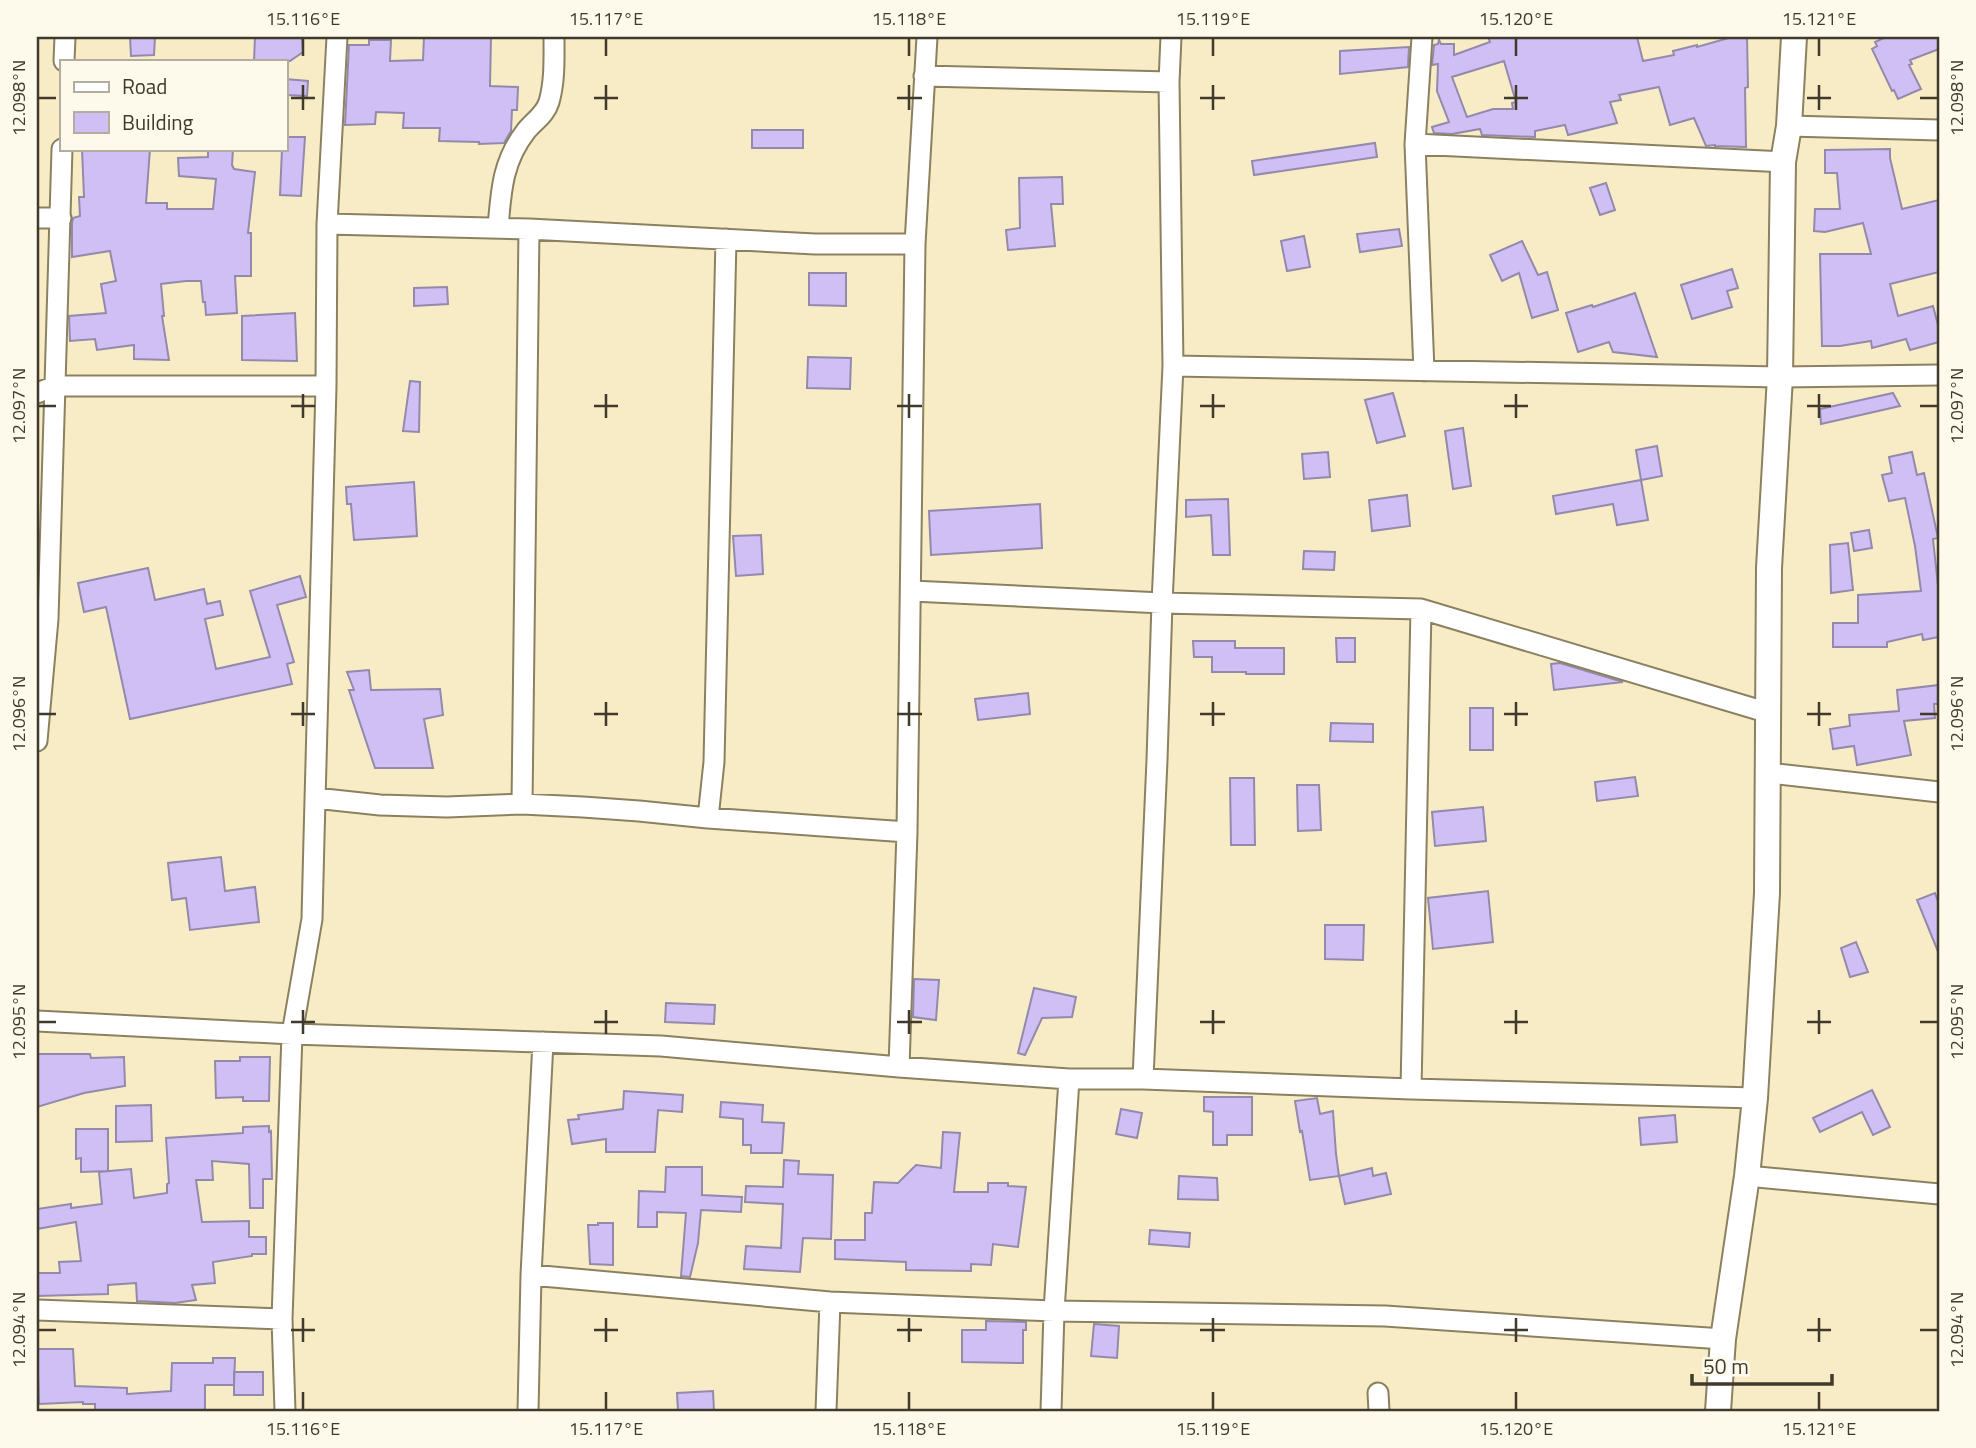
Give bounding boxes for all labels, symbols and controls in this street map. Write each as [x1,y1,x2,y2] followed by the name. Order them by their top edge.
[266,5,340,32] text: 15.116°E
[569,5,643,32] text: 15.117°E
[872,5,946,32] text: 15.118°E
[1176,5,1250,32] text: 15.119°E
[1479,5,1553,32] text: 15.120°E
[1782,5,1856,32] text: 15.121°E
[5,60,32,136] text: 12.098°N
[60,60,287,150] legend
[1943,60,1970,136] text: 12.098°N
[122,70,167,102] text: Road
[122,106,194,138] text: Building
[5,368,32,444] text: 12.097°N
[1943,368,1970,444] text: 12.097°N
[5,676,32,752] text: 12.096°N
[1943,676,1970,752] text: 12.096°N
[5,984,32,1060] text: 12.095°N
[1943,984,1970,1060] text: 12.095°N
[5,1292,32,1368] text: 12.094°N
[1943,1292,1970,1368] text: 12.094°N
[1692,1343,1832,1387] scale bar
[1703,1350,1749,1382] text: 50 m
[266,1415,340,1442] text: 15.116°E
[569,1415,643,1442] text: 15.117°E
[872,1415,946,1442] text: 15.118°E
[1176,1415,1250,1442] text: 15.119°E
[1479,1415,1553,1442] text: 15.120°E
[1782,1415,1856,1442] text: 15.121°E

